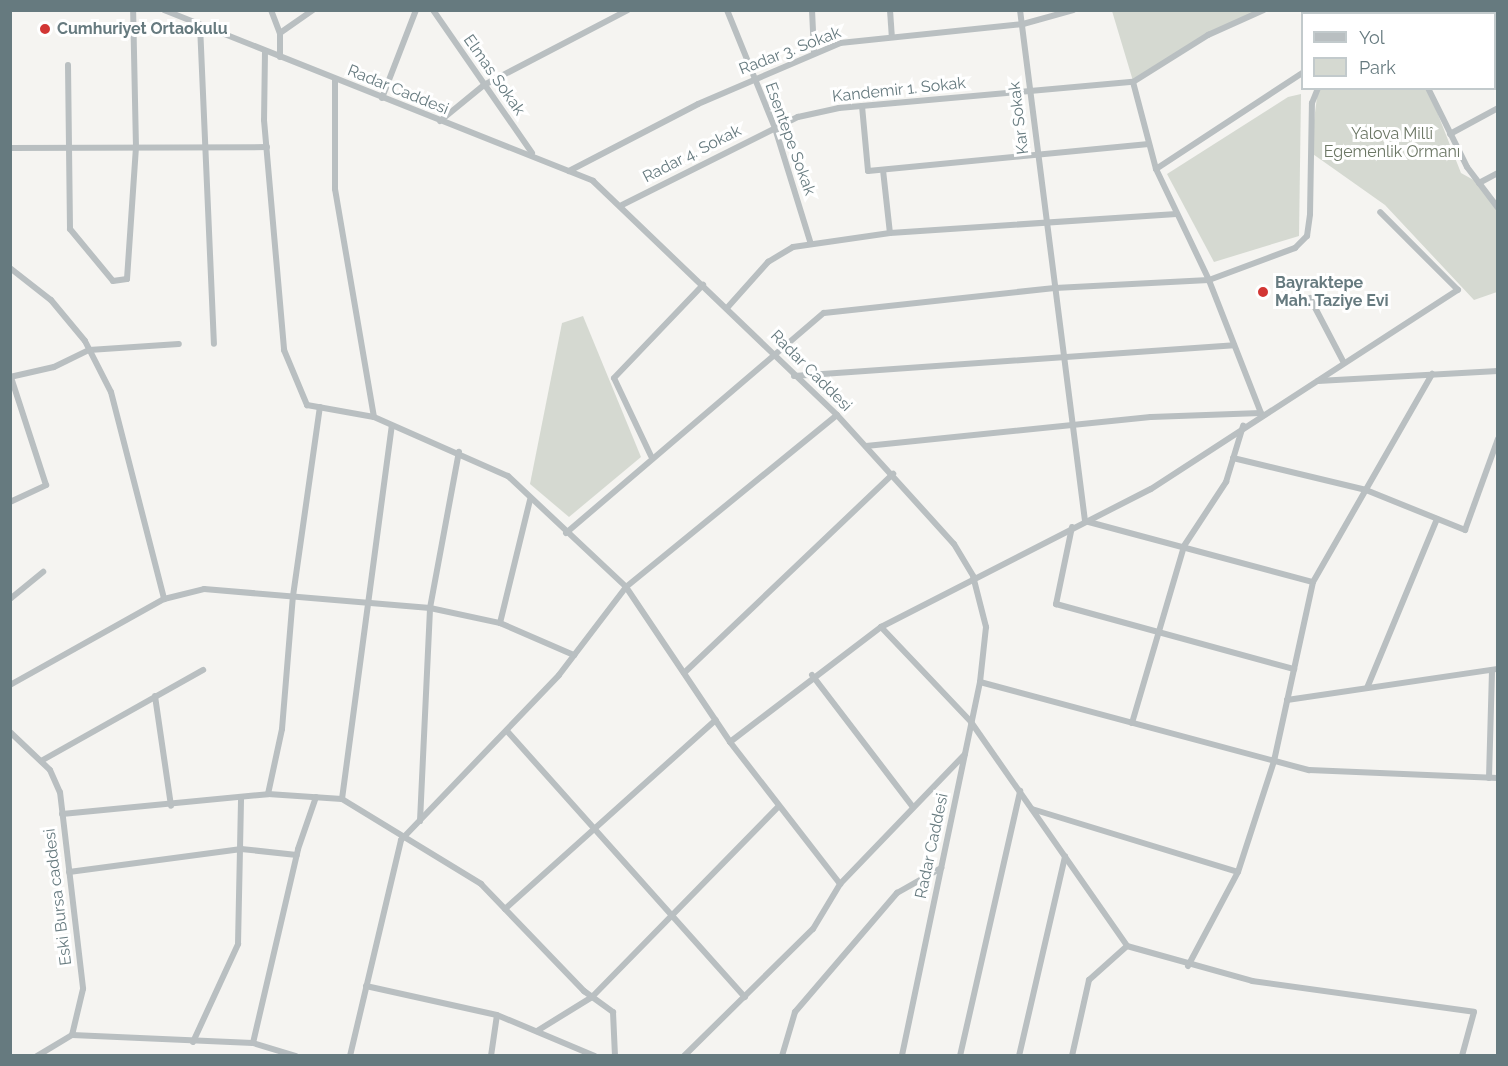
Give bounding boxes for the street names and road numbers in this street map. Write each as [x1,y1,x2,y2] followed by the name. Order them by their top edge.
[736,23,844,79] street label: Radar 3. Sokak
[459,31,529,119] street label: Elmas Sokak
[345,61,451,119] street label: Radar Caddesi
[831,73,967,107] street label: Kandemir 1. Sokak
[761,80,819,198] street label: Esentepe Sokak
[1005,80,1033,156] street label: Kar Sokak
[639,121,745,187] street label: Radar 4. Sokak
[766,326,856,416] street label: Radar Caddesi
[911,791,953,901] street label: Radar Caddesi
[40,827,76,967] street label: Eski Bursa caddesi

